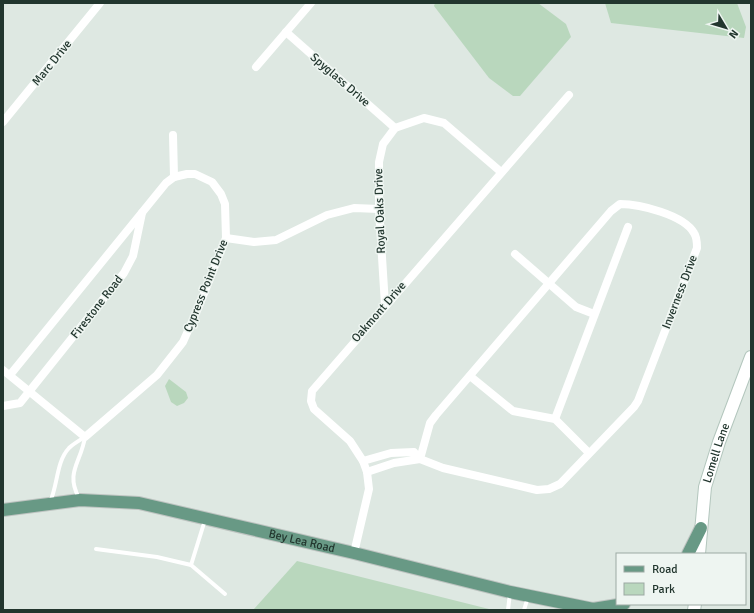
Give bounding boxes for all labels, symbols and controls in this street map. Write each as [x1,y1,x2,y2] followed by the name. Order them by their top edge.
[706,8,746,48] north arrow
[726,27,741,41] text: N
[29,37,75,89] street label: Marc Drive
[307,50,373,110] street label: Spyglass Drive
[371,168,389,254] street label: Royal Oaks Drive
[181,237,231,335] street label: Cypress Point Drive
[659,253,701,331] street label: Inverness Drive
[68,272,126,342] street label: Firestone Road
[348,278,410,346] street label: Oakmont Drive
[699,421,733,485] street label: Lomell Lane
[267,526,337,556] street label: Bey Lea Road
[616,553,746,605] legend
[652,562,678,577] text: Road
[652,582,675,597] text: Park

